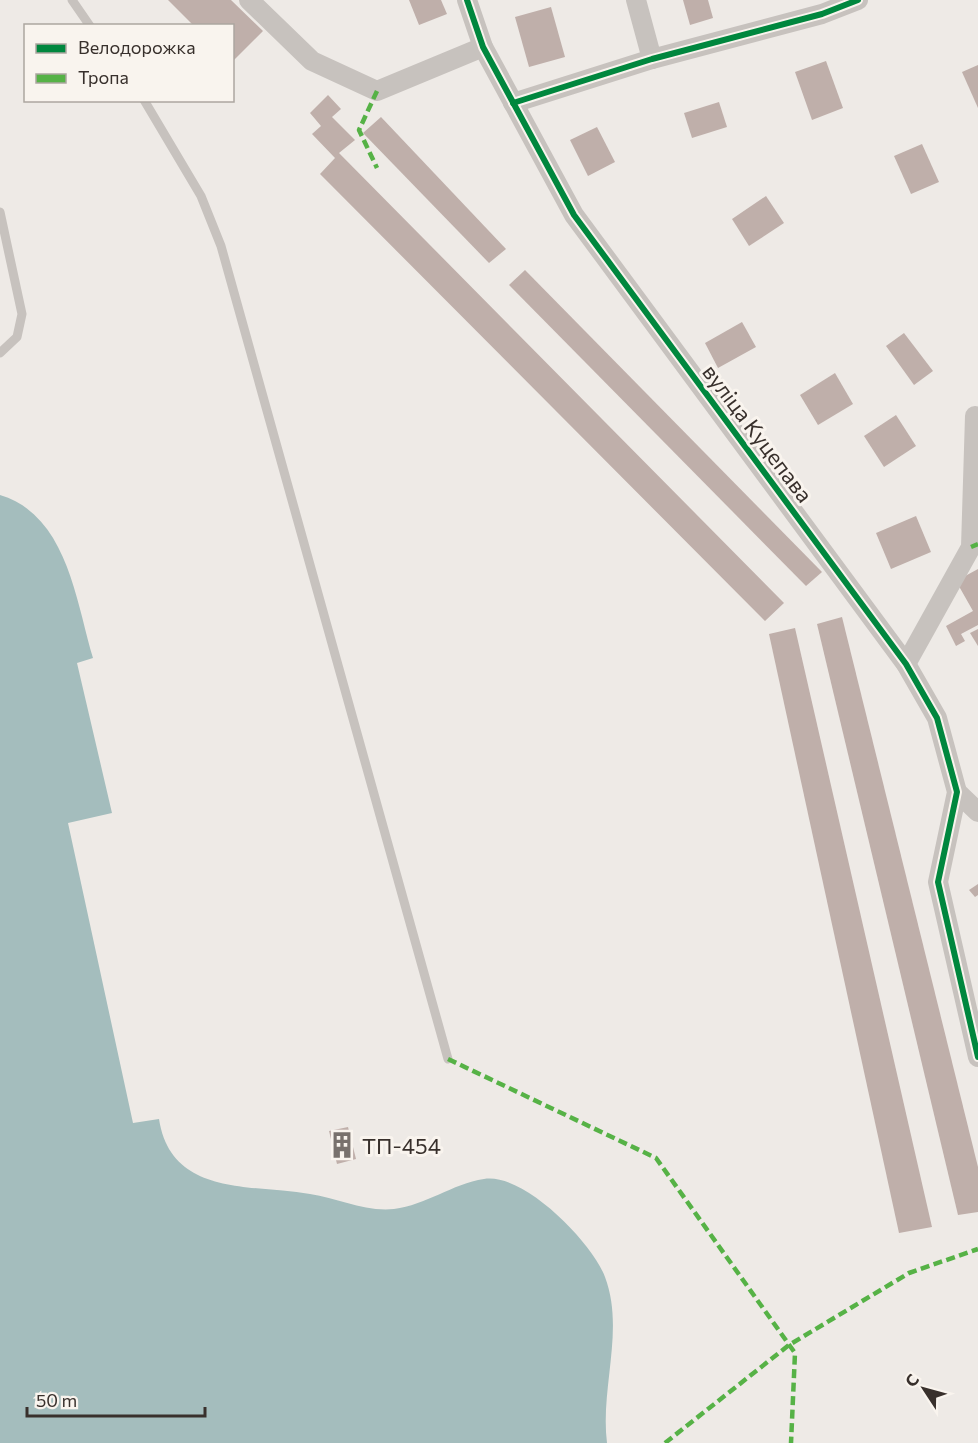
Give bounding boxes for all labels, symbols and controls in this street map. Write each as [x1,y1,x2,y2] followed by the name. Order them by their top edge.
[24,24,234,102] legend
[78,36,196,58] text: Велодорожка
[78,66,129,88] text: Тропа
[697,359,819,507] street label: вуліца Куцепава
[327,1130,357,1160] building icon: ТП-454
[362,1132,441,1159] place label: ТП-454
[894,1359,954,1419] north arrow
[901,1370,922,1390] text: С
[27,1380,206,1418] scale bar
[36,1389,77,1411] text: 50 m

